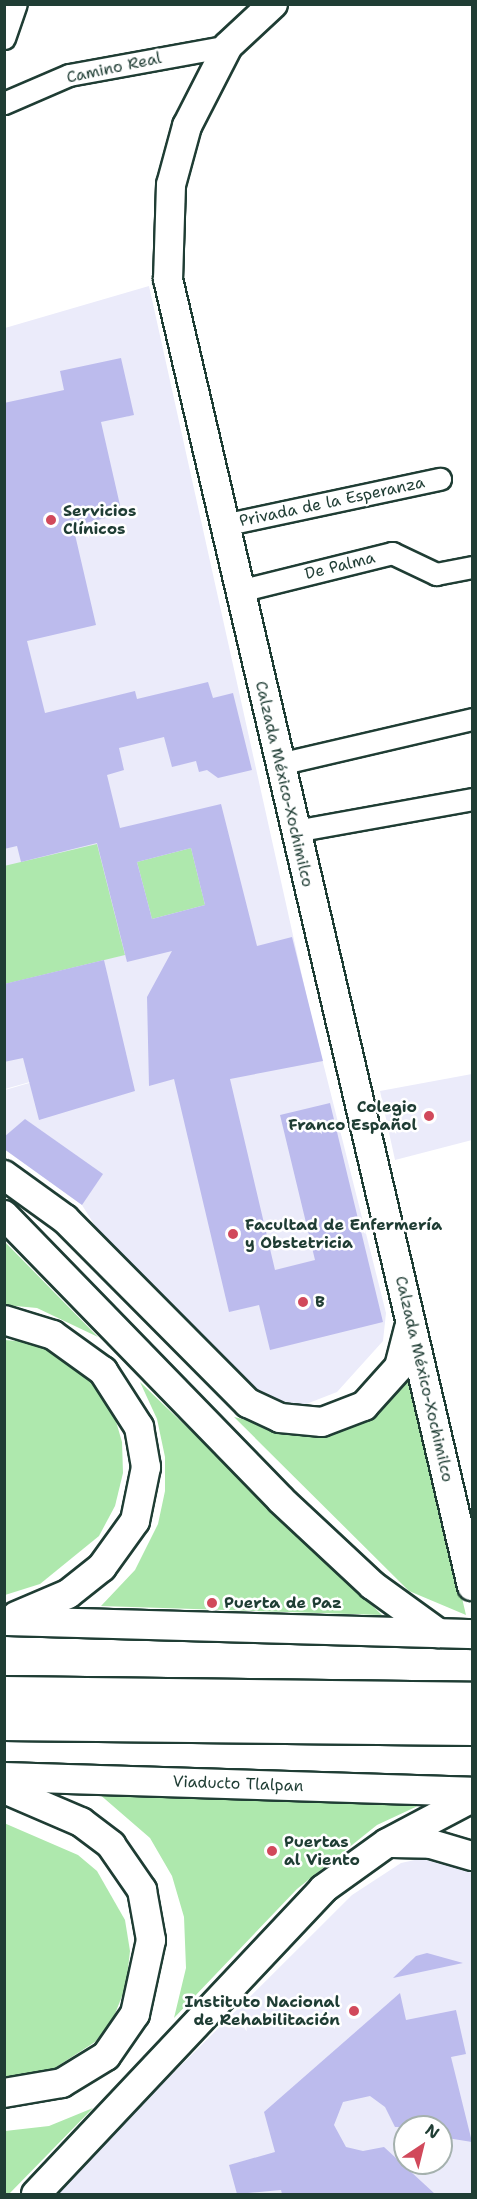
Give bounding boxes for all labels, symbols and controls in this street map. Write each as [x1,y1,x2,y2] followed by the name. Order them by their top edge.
[65,49,163,87] street label: Camino Real
[238,473,426,531] street label: Privada de la Esperanza
[63,501,137,539] place label: Servicios Clínicos
[44,513,58,527] marker: Servicios Clínicos
[303,548,377,584] street label: De Palma
[251,679,317,889] street label: Calzada México-Xochimilco
[288,1097,417,1135] place label: Colegio Franco Español
[422,1109,436,1123] marker: Colegio Franco Español
[245,1215,442,1253] place label: Facultad de Enfermería y Obstetricia
[226,1227,240,1241] marker: Facultad de Enfermería y Obstetricia
[391,1274,457,1484] street label: Calzada México-Xochimilco
[315,1292,325,1312] place label: B
[296,1295,310,1309] marker: B
[224,1593,342,1613] place label: Puerta de Paz
[205,1596,219,1610] marker: Puerta de Paz
[172,1772,304,1796] street label: Viaducto Tlalpan
[284,1832,360,1870] place label: Puertas al Viento
[265,1844,279,1858] marker: Puertas al Viento
[185,1992,340,2030] place label: Instituto Nacional de Rehabilitación
[345,2002,363,2020] marker: Instituto Nacional de Rehabilitación
[393,2115,453,2175] north arrow
[421,2119,444,2144] text: N

